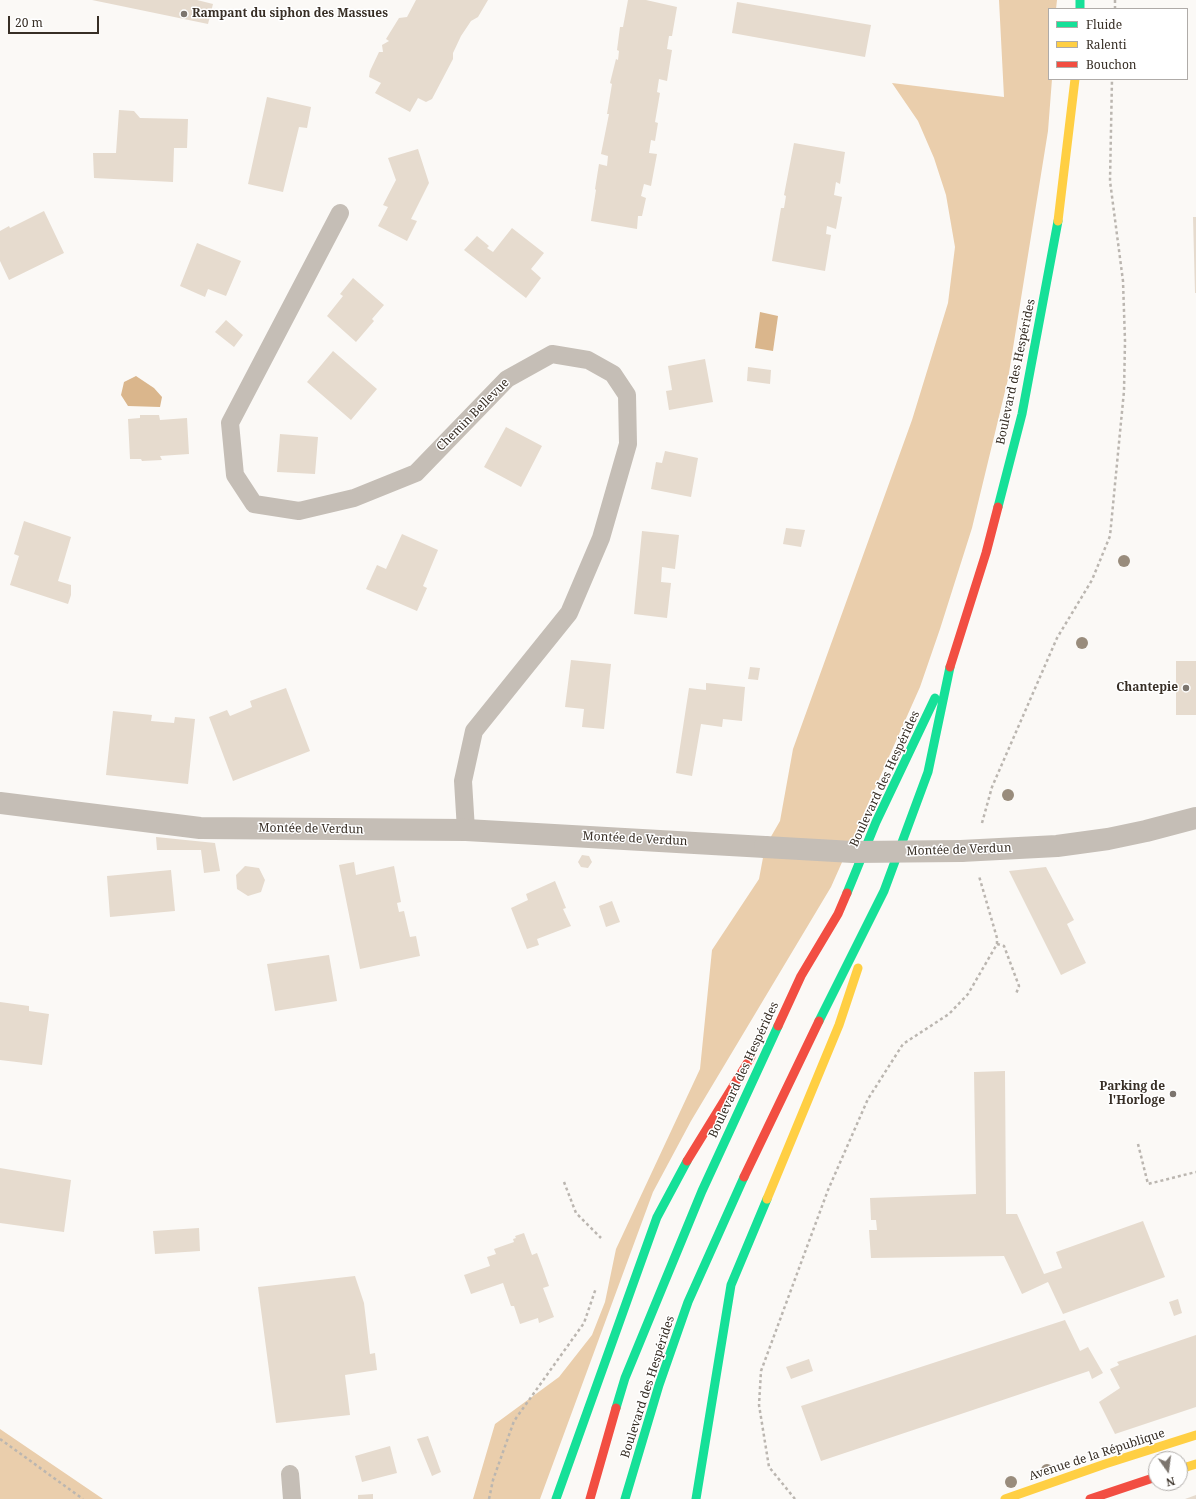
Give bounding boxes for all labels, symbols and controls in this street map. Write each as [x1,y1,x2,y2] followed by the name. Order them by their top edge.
[192,7,388,21] place label: Rampant du siphon des Massues
[10,8,101,34] scale bar
[1048,8,1188,80] legend
[179,9,189,19] marker: Rampant du siphon des Massues
[15,14,43,31] text: 20 m
[1086,16,1122,33] text: Fluide
[1086,36,1127,53] text: Ralenti
[1086,56,1137,73] text: Bouchon
[994,298,1038,446] street label: Boulevard des Hespérides
[434,376,512,454] street label: Chemin Bellevue
[1116,681,1178,695] place label: Chantepie
[1181,683,1191,693] marker: Chantepie
[847,709,923,849] street label: Boulevard des Hespérides
[258,821,364,837] street label: Montée de Verdun
[582,829,688,849] street label: Montée de Verdun
[906,841,1012,859] street label: Montée de Verdun
[706,1000,782,1140] street label: Boulevard des Hespérides
[1100,1080,1165,1108] place label: Parking de l'Horloge
[1168,1089,1178,1099] marker: Parking de l'Horloge
[618,1314,678,1460] street label: Boulevard des Hespérides
[1027,1426,1167,1484] street label: Avenue de la République
[1148,1451,1188,1491] north arrow
[1165,1474,1177,1490] text: N

